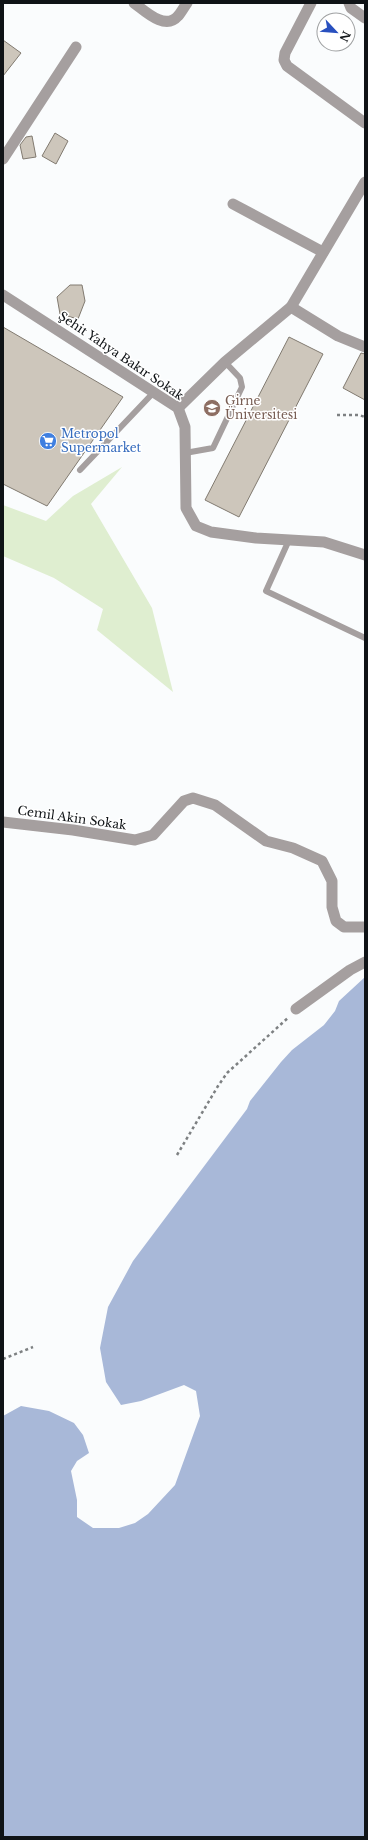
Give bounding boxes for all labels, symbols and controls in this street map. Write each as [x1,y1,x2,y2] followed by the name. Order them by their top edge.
[316,12,356,52] north arrow
[336,29,354,45] text: N
[56,308,187,403] street label: Şehit Yahya Bakır Sokak
[225,393,297,422] place label: Girne Üniversitesi
[202,398,222,418] school or university icon: Girne Üniversitesi
[61,426,142,455] place label: Metropol Supermarket
[38,431,58,451] supermarket icon: Metropol Supermarket
[17,802,128,833] street label: Cemil Akin Sokak

